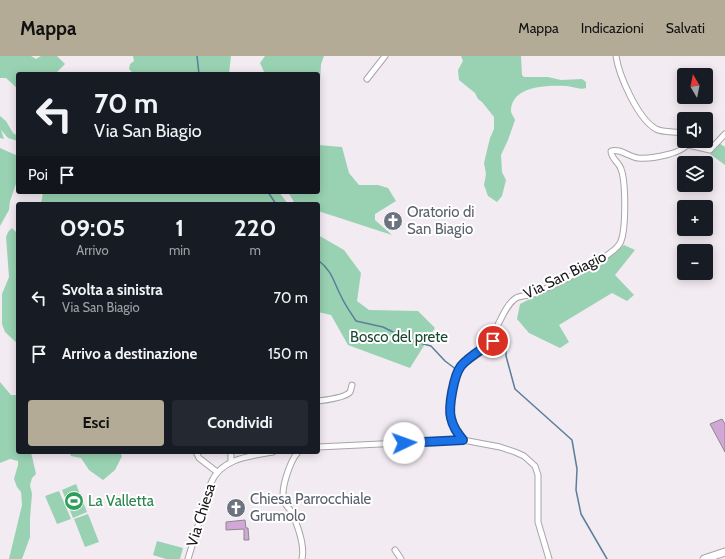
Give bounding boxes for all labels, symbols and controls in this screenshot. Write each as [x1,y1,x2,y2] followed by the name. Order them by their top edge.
[20,17,76,40] text: Mappa
[518,19,559,37] text: Mappa
[581,19,644,37] text: Indicazioni
[666,19,705,37] text: Salvati
[677,68,713,104] north arrow
[677,68,713,280] map controls
[94,86,158,120] text: 70 m
[28,88,80,140] icon: left
[677,112,713,148] button: sound
[94,120,202,142] text: Via San Biagio
[677,156,713,192] button: layers
[56,164,78,186] icon: arrive
[28,166,48,184] text: Poi
[677,200,713,236] button: +
[407,203,474,238] place label: Oratorio di San Biagio
[382,210,404,232] church icon: Oratorio di San Biagio
[60,213,125,242] text: 09:05
[175,213,184,242] text: 1
[234,213,276,242] text: 220
[76,242,109,258] text: Arrivo
[169,242,190,258] text: min
[249,242,261,258] text: m
[677,244,713,280] button: −
[521,247,609,303] street label: Via San Biagio
[62,281,163,299] text: Svolta a sinistra
[28,287,50,309] icon: left
[274,289,308,307] text: 70 m
[62,299,140,315] text: Via San Biagio
[476,324,510,358] pin
[350,328,448,346] park label: Bosco del prete
[482,330,504,352] icon: arrive
[28,343,50,365] icon: arrive
[62,345,197,363] text: Arrivo a destinazione
[268,345,308,363] text: 150 m
[28,400,164,446] button: Esci
[172,400,308,446] button: Condividi
[383,422,425,464] position arrow
[183,480,219,549] street label: Via Chiesa
[63,490,85,512] sports icon: La Valletta
[250,490,372,525] place label: Chiesa Parrocchiale Grumolo
[88,492,155,510] place label: La Valletta
[225,497,247,519] church icon: Chiesa Parrocchiale Grumolo

